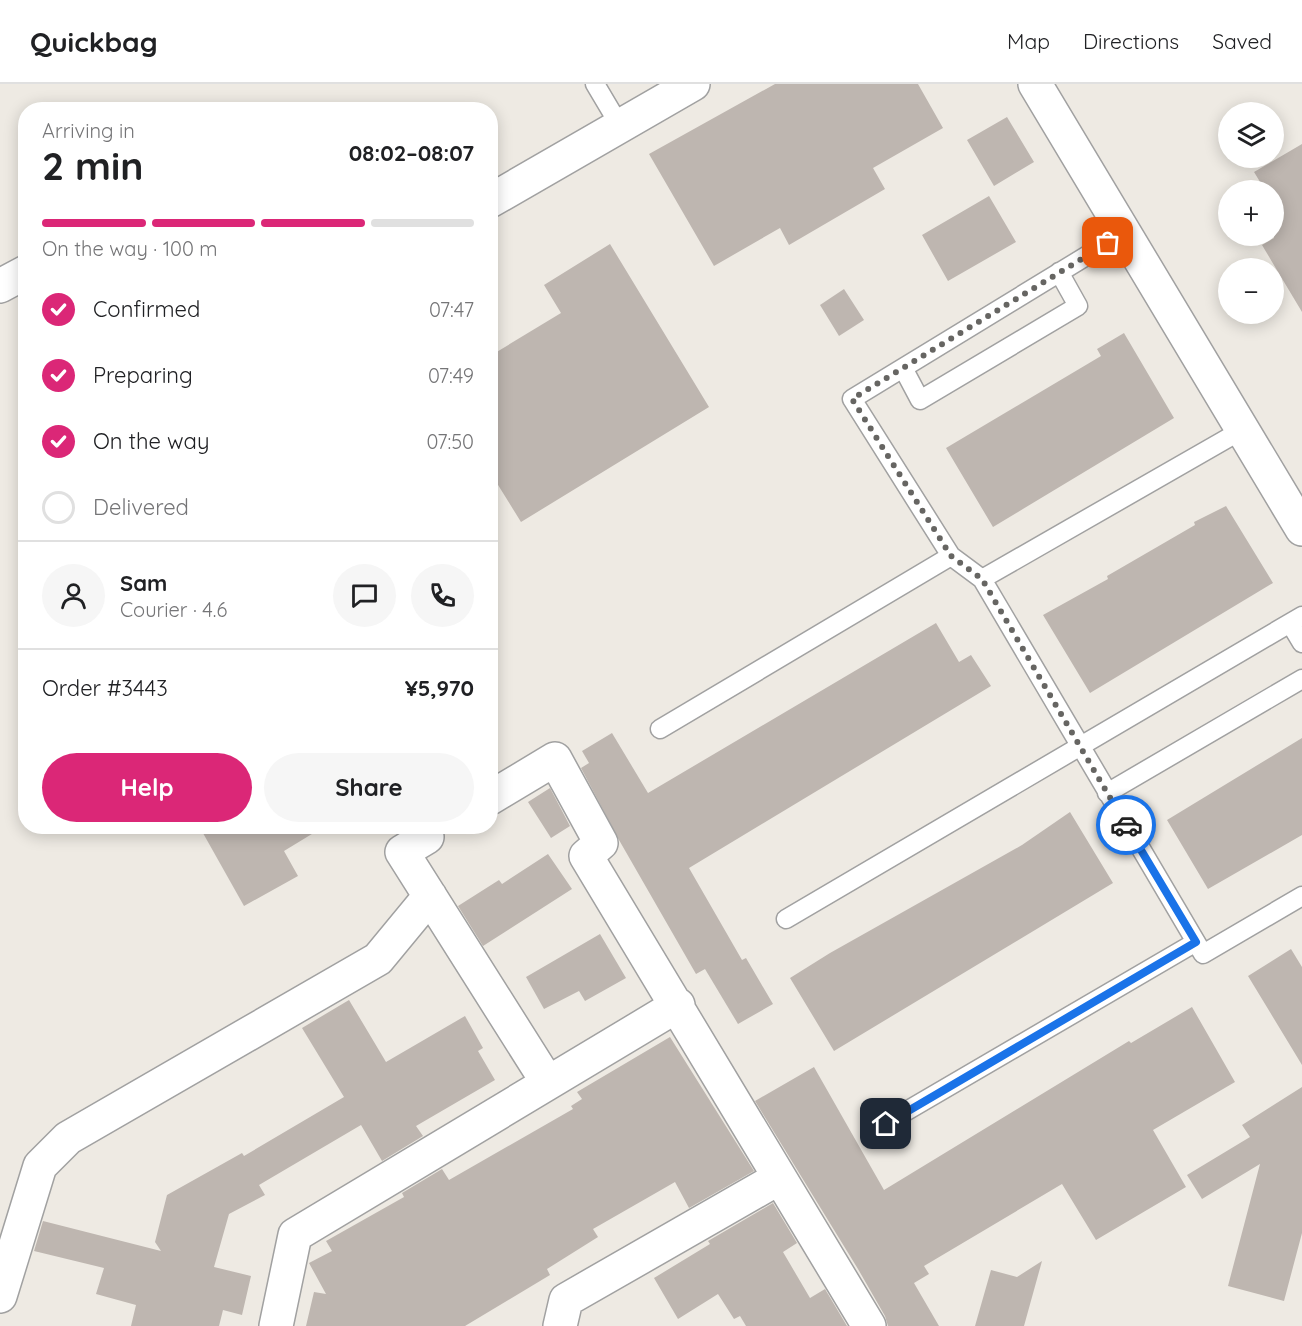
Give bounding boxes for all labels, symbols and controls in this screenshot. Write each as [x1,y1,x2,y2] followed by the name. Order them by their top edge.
[30,24,158,59] text: Quickbag
[1007,28,1050,54] text: Map
[1083,28,1179,54] text: Directions
[1212,28,1272,54] text: Saved
[1218,102,1284,324] map controls
[1218,102,1284,168] button: layers
[42,118,135,143] text: Arriving in
[349,139,474,167] text: 08:02–08:07
[42,141,144,190] text: 2 min
[1218,180,1284,246] button: +
[1082,217,1133,268] pin
[1091,226,1124,259] icon: bag
[42,236,218,261] text: On the way · 100 m
[1218,258,1284,324] button: −
[42,293,75,326] icon: check
[93,295,200,323] text: Confirmed
[429,297,474,322] text: 07:47
[42,359,75,392] icon: check
[93,361,193,389] text: Preparing
[428,363,474,388] text: 07:49
[42,425,75,458] icon: check
[93,427,209,455] text: On the way
[426,429,474,454] text: 07:50
[93,493,189,521] text: Delivered
[42,564,105,627] button: person
[333,564,396,627] button: chat
[411,564,474,627] button: phone
[120,569,167,597] text: Sam
[120,597,227,622] text: Courier · 4.6
[42,674,168,702] text: Order #3443
[405,674,474,702] text: ¥5,970
[42,753,252,822] button: Help
[264,753,474,822] button: Share
[1096,795,1156,855] courier
[1110,809,1143,842] icon: car
[860,1098,911,1149] pin
[869,1107,902,1140] icon: home

